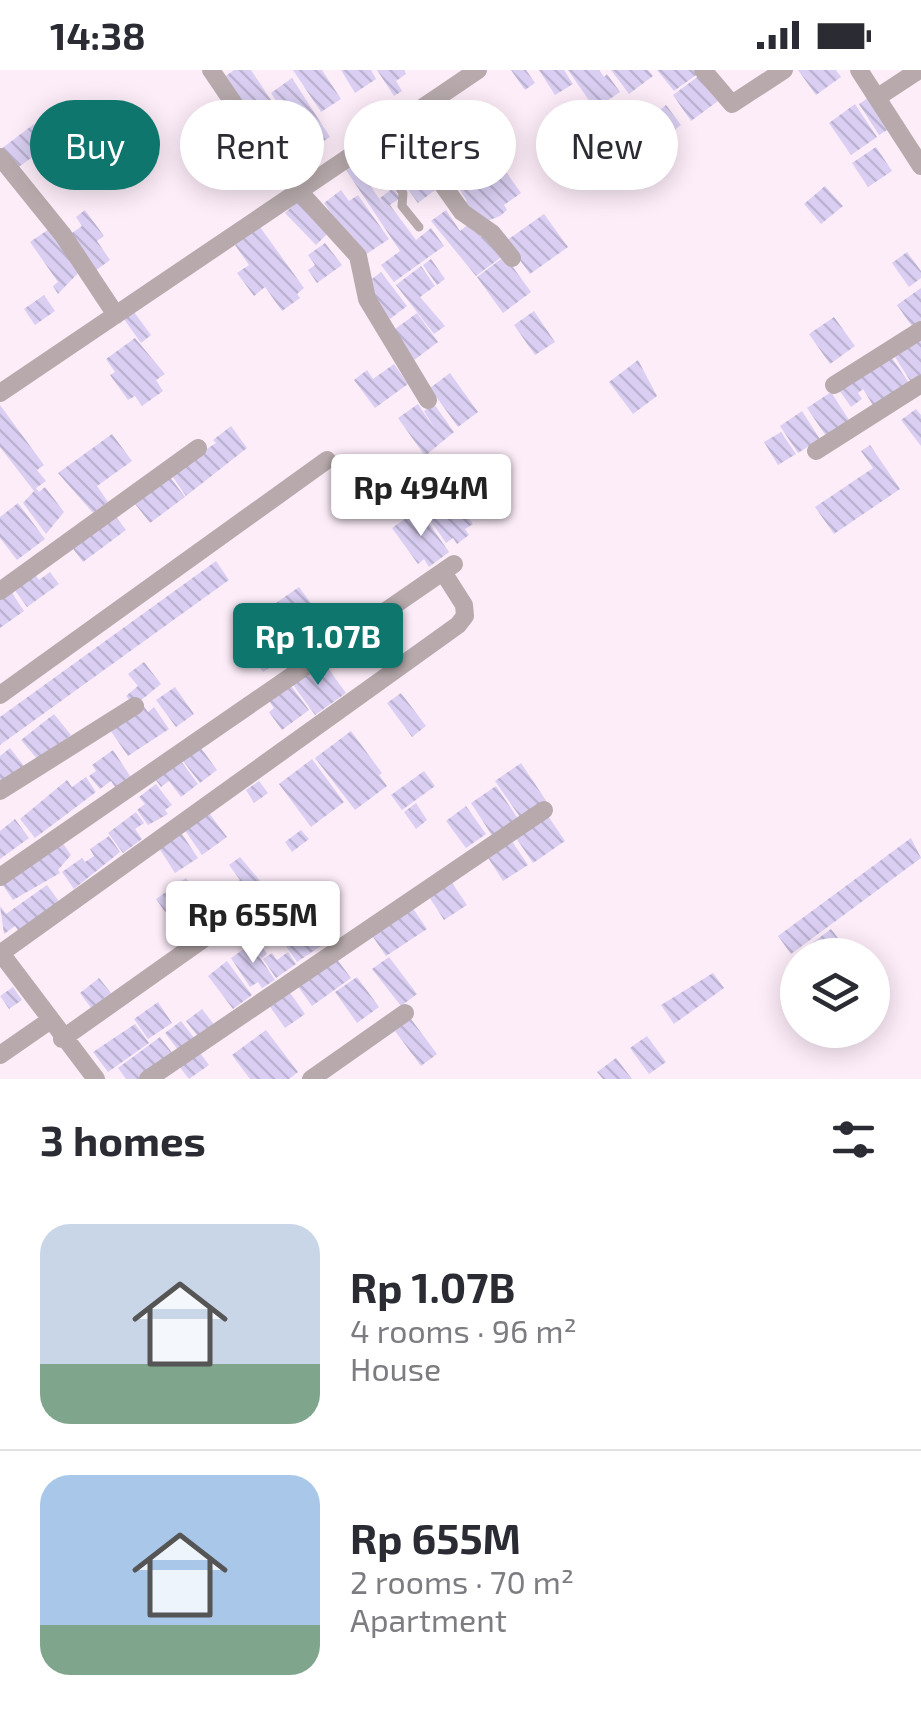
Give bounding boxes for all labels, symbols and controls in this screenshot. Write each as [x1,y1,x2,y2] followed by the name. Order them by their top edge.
[50,12,146,58] text: 14:38
[30,100,160,190] chip: Buy
[180,100,324,190] chip: Rent
[344,100,516,190] chip: Filters
[536,100,678,190] chip: New
[329,454,513,539] pin: Rp 494M
[353,467,489,505] text: Rp 494M
[215,603,421,688] pin: Rp 1.07B
[255,616,381,654] text: Rp 1.07B
[161,881,345,966] pin: Rp 655M
[188,894,318,932] text: Rp 655M
[780,938,890,1048] map controls
[780,938,890,1048] button: layers
[826,1112,881,1167] icon: filters
[40,1114,206,1164] text: 3 homes
[350,1261,515,1311] text: Rp 1.07B
[120,1264,240,1384] icon: home
[350,1311,577,1349] text: 4 rooms · 96 m²
[350,1349,441,1387] text: House
[350,1512,521,1562] text: Rp 655M
[120,1515,240,1635] icon: home
[350,1562,574,1600] text: 2 rooms · 70 m²
[350,1600,507,1638] text: Apartment

